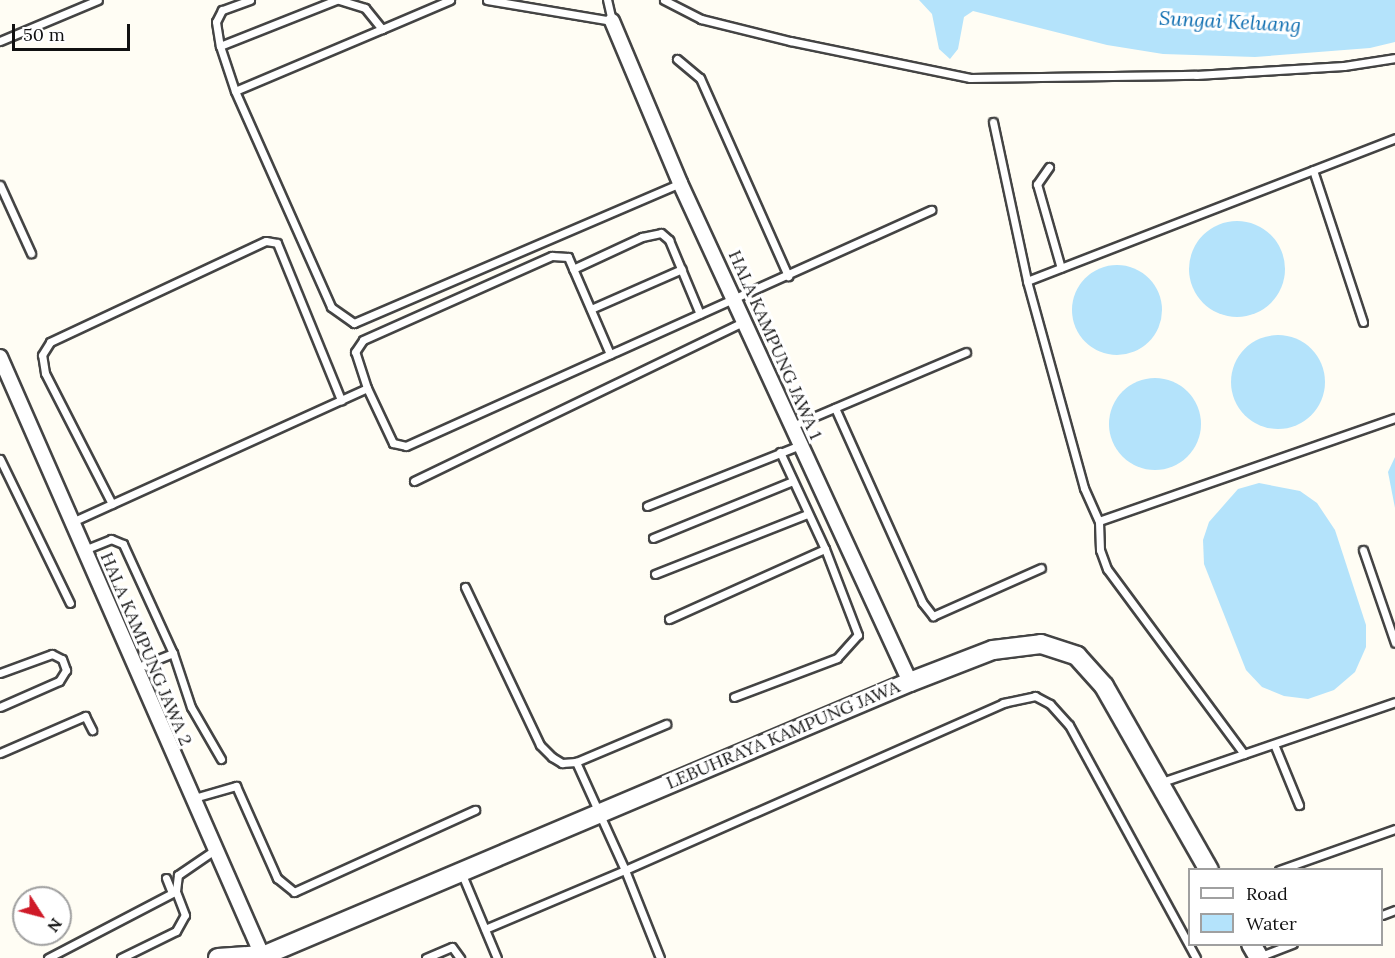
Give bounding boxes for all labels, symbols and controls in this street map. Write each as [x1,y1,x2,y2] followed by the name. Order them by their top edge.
[1158,5,1302,37] water label: Sungai Keluang
[15,12,134,50] scale bar
[23,23,65,46] text: 50 m
[723,247,827,443] street label: HALA KAMPUNG JAWA 1
[95,549,197,749] street label: HALA KAMPUNG JAWA 2
[663,676,903,794] street label: LEBUHRAYA KAMPUNG JAWA
[1188,868,1383,946] legend
[1246,882,1288,905] text: Road
[12,886,72,946] north arrow
[1246,912,1297,935] text: Water
[43,915,67,936] text: N

